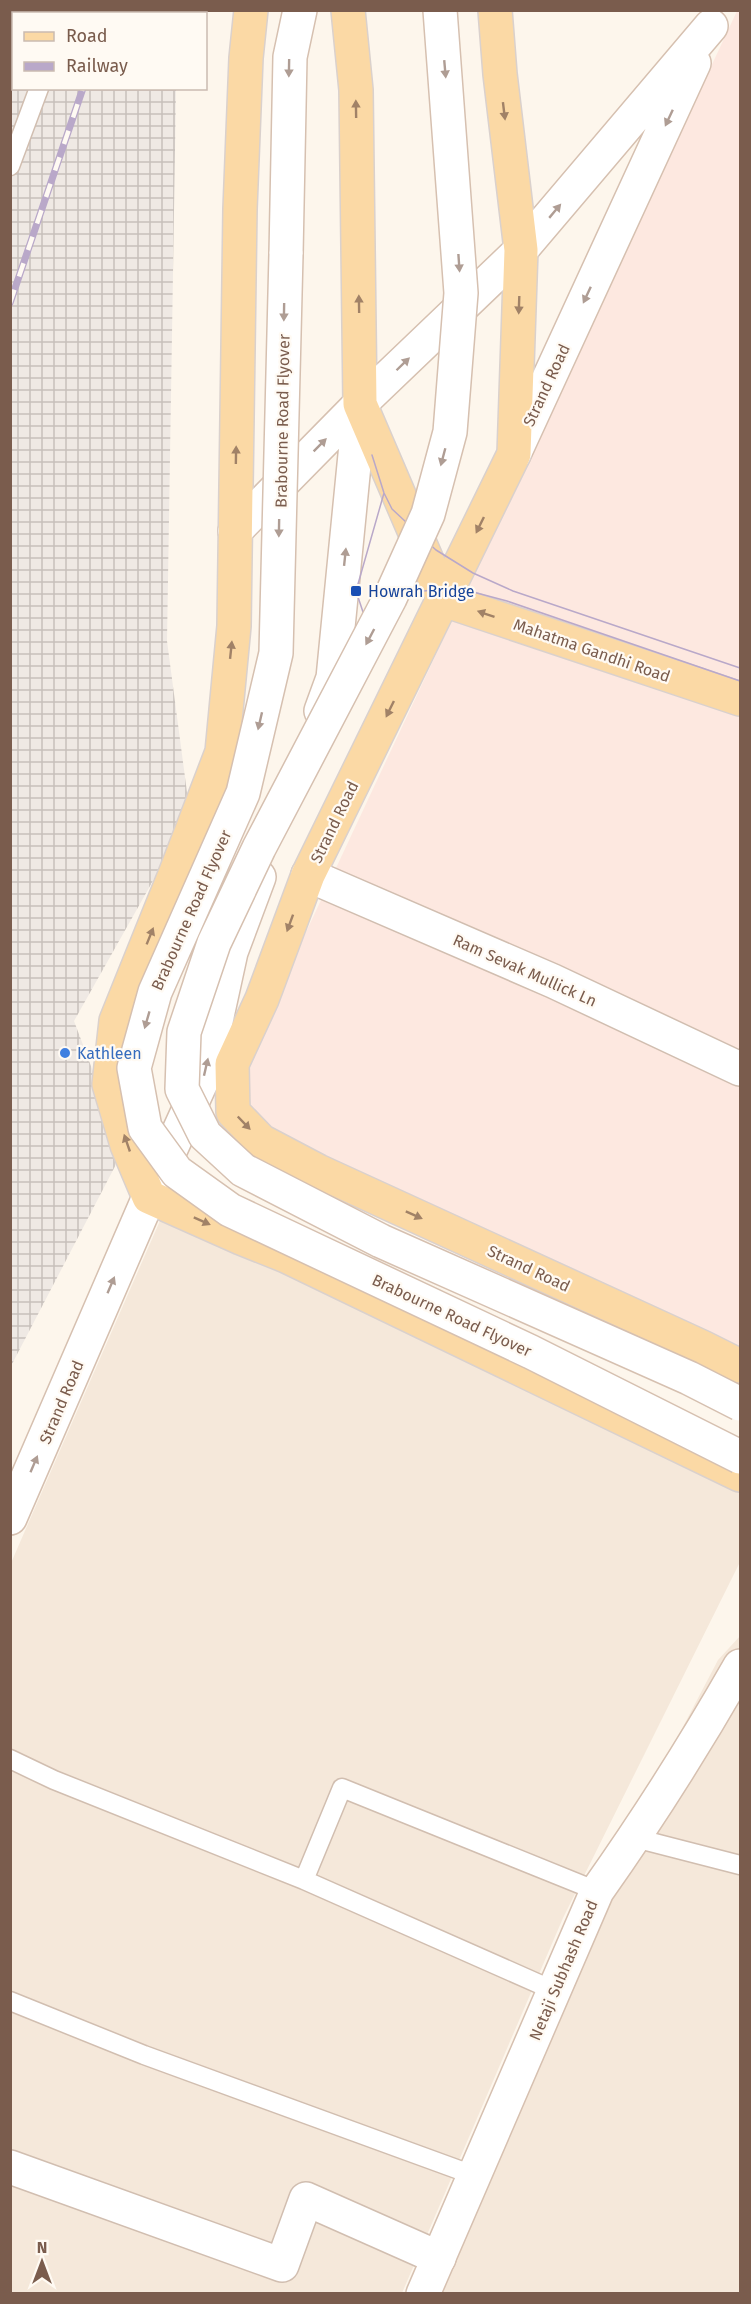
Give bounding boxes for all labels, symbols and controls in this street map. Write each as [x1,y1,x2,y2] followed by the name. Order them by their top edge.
[12,12,207,90] legend
[66,25,108,47] text: Road
[66,55,128,77] text: Railway
[285,58,294,77] one-way arrow
[440,59,450,78] one-way arrow
[351,99,361,118] one-way arrow
[500,101,509,120] one-way arrow
[665,109,674,126] one-way arrow
[548,203,561,219] one-way arrow
[454,254,464,273] one-way arrow
[583,286,592,303] one-way arrow
[354,294,364,313] one-way arrow
[514,295,524,314] one-way arrow
[279,303,289,322] one-way arrow
[271,333,294,508] street label: Brabourne Road Flyover
[519,341,574,430] street label: Strand Road
[395,357,409,371] one-way arrow
[313,438,327,452] one-way arrow
[231,446,241,465] one-way arrow
[438,448,448,466] one-way arrow
[475,517,484,534] one-way arrow
[274,519,284,538] one-way arrow
[340,548,350,567] one-way arrow
[368,582,474,601] place label: Howrah Bridge
[349,584,363,598] marker: Howrah Bridge
[477,609,495,618] one-way arrow
[511,615,673,686] street label: Mahatma Gandhi Road
[365,628,375,645] one-way arrow
[226,641,236,660] one-way arrow
[385,700,395,717] one-way arrow
[254,712,264,730] one-way arrow
[306,778,362,866] street label: Strand Road
[147,826,236,993] street label: Brabourne Road Flyover
[285,915,295,933] one-way arrow
[145,927,155,945] one-way arrow
[450,930,600,1011] street label: Ram Sevak Mullick Ln
[142,1012,151,1030] one-way arrow
[77,1044,142,1063] place label: Kathleen
[58,1046,72,1060] marker: Kathleen
[202,1058,212,1076] one-way arrow
[236,1116,250,1130] one-way arrow
[122,1134,132,1152] one-way arrow
[406,1210,423,1219] one-way arrow
[194,1216,212,1226] one-way arrow
[484,1241,573,1296] street label: Strand Road
[369,1270,535,1361] street label: Brabourne Road Flyover
[106,1277,115,1294] one-way arrow
[35,1358,88,1447] street label: Strand Road
[29,1456,38,1473] one-way arrow
[525,1897,602,2043] street label: Netaji Subhash Road
[12,2232,72,2292] north arrow
[37,2238,47,2257] text: N

